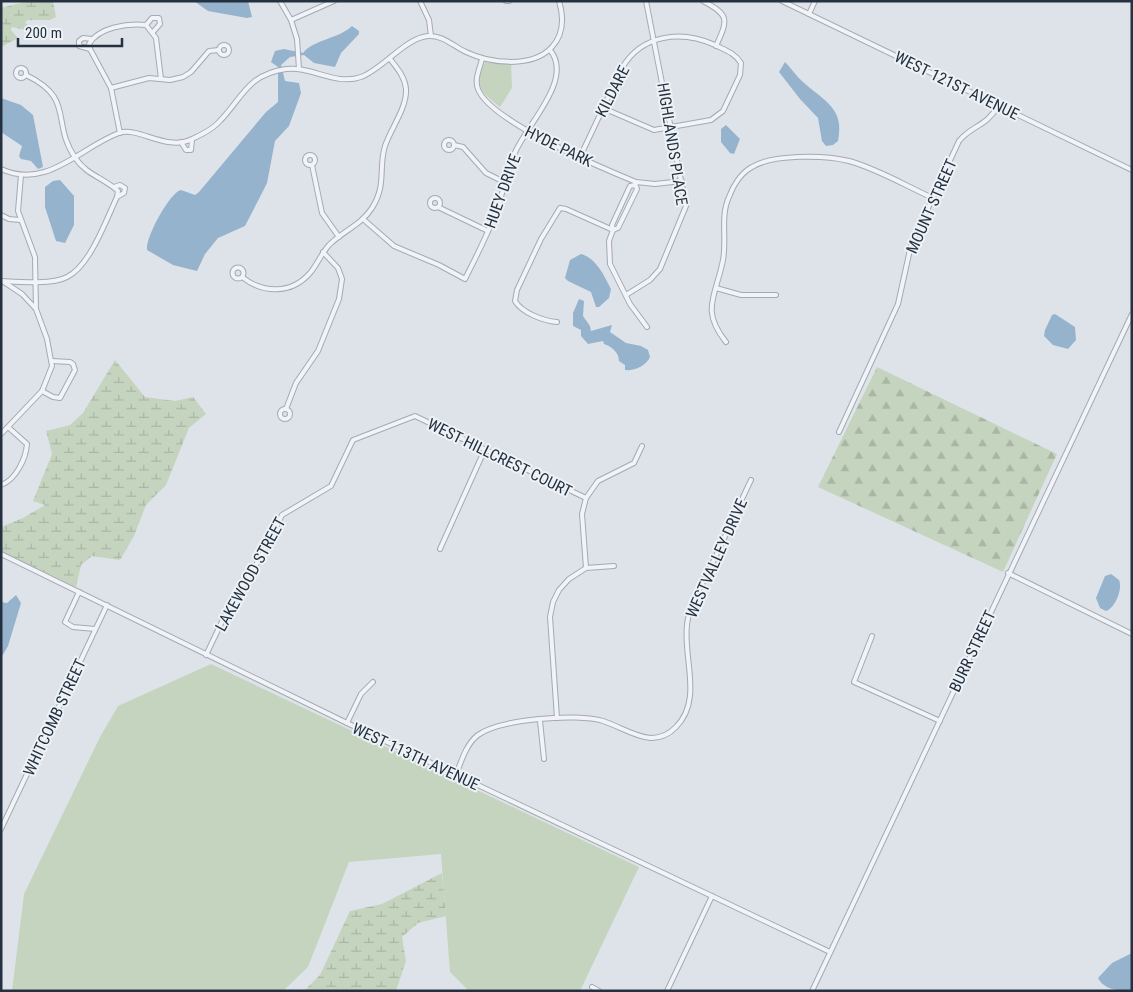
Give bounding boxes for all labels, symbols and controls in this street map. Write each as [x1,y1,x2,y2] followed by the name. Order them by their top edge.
[18,15,121,47] scale bar
[25,24,62,42] text: 200 m
[891,47,1022,124] street label: WEST 121ST AVENUE
[591,62,633,120] street label: KILDARE
[653,81,692,207] street label: HIGHLANDS PLACE
[522,122,596,171] street label: HYDE PARK
[480,151,525,231] street label: HUEY DRIVE
[902,156,961,256] street label: MOUNT STREET
[425,414,575,501] street label: WEST HILLCREST COURT
[682,496,751,621] street label: WESTVALLEY DRIVE
[211,514,290,635] street label: LAKEWOOD STREET
[945,607,1000,695] street label: BURR STREET
[19,656,90,779] street label: WHITCOMB STREET
[349,719,482,794] street label: WEST 113TH AVENUE

